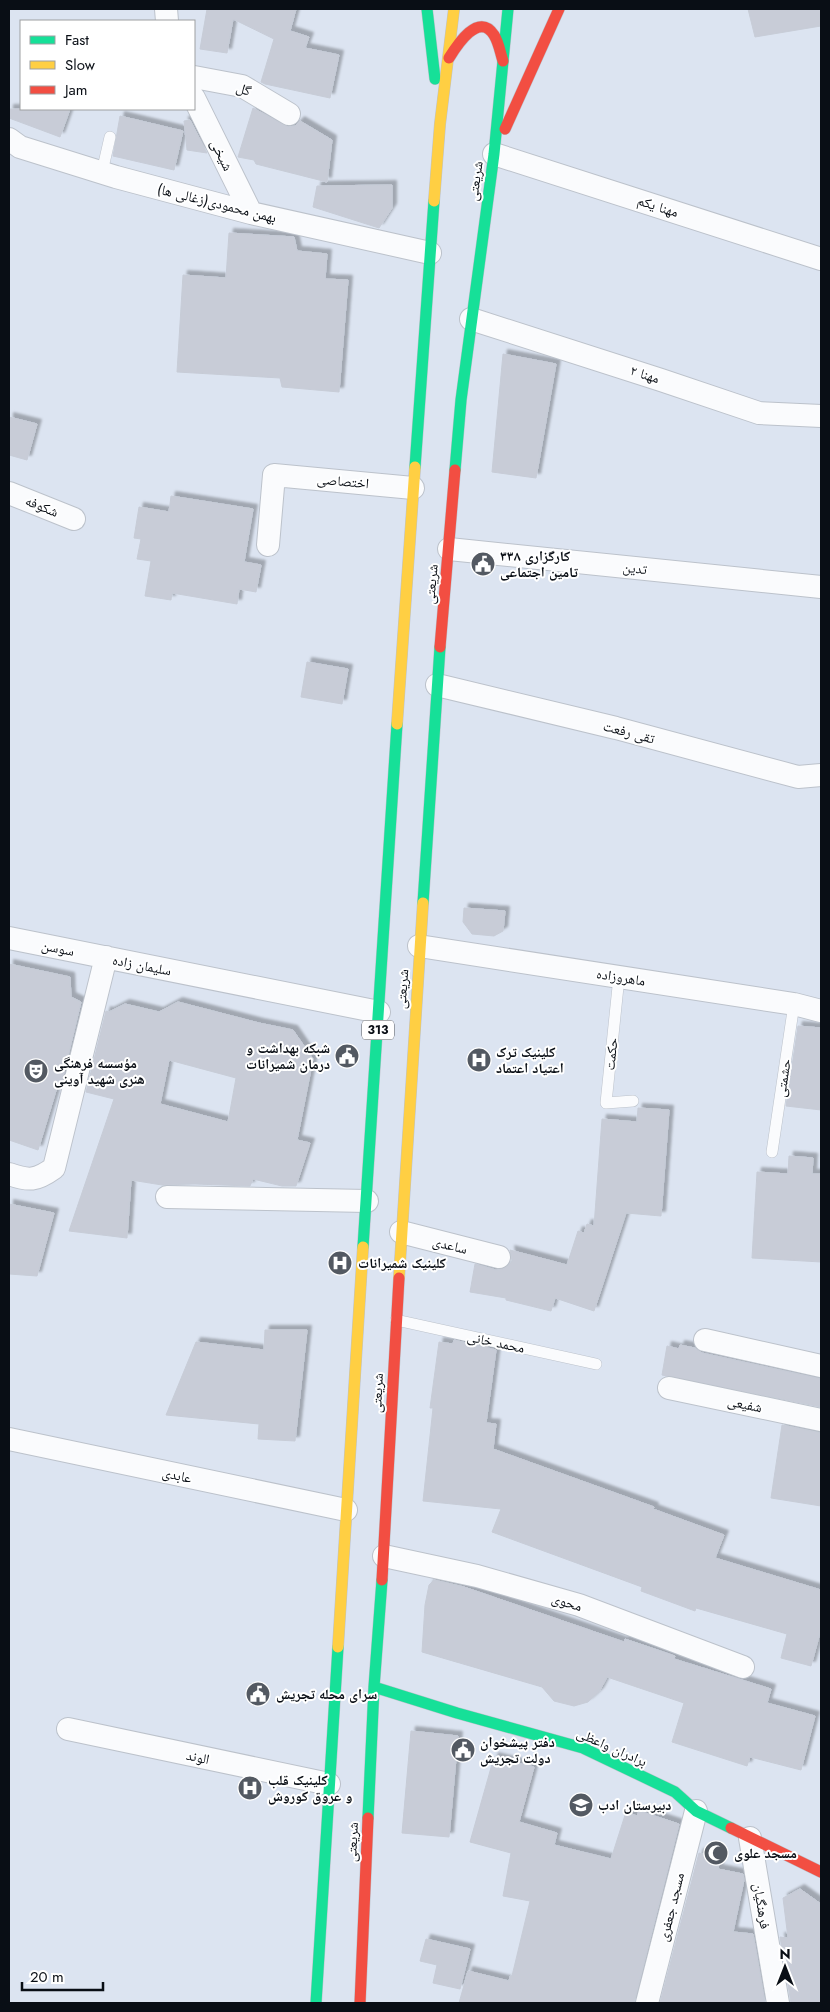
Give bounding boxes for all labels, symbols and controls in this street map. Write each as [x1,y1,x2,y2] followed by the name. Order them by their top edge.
[20,20,195,110] legend
[65,29,89,51] text: Fast
[65,54,96,76] text: Slow
[234,77,255,101] street label: گل
[63,79,88,101] text: Jam
[206,136,238,174] street label: شیخی
[462,160,488,202] street label: شریعتی
[155,179,279,227] street label: بهمن محمودی(زغالی ها)
[635,190,681,222] street label: مهنا یکم
[628,360,662,388] street label: مهنا ۲
[316,469,370,493] street label: اختصاصی
[22,490,62,522] street label: شکوفه
[500,546,578,582] place label: کارگزاری ٣٣٨ تامین اجتماعی
[470,551,496,577] public building icon: کارگزاری ٣٣٨ تامین اجتماعی
[622,557,648,579] street label: تدین
[419,563,443,605] street label: شریعتی
[601,716,657,749] street label: تقی رفعت
[40,935,76,961] street label: سوسن
[111,949,173,981] street label: سلیمان زاده
[595,963,647,991] street label: ماهروزاده
[391,968,413,1010] street label: شریعتی
[362,1020,394,1040] road number: 313
[599,1037,623,1071] street label: حکمت
[246,1038,330,1074] place label: شبکه بهداشت و درمان شمیرانات
[496,1042,564,1078] place label: کلینیک ترک اعتیاد اعتماد
[334,1043,360,1069] public building icon: شبکه بهداشت و درمان شمیرانات
[466,1047,492,1073] hospital icon: کلینیک ترک اعتیاد اعتماد
[54,1053,145,1089] place label: مؤسسه فرهنگی هنری شهید آوینی
[770,1057,796,1099] street label: حشمتی
[23,1058,49,1084] theatre icon: مؤسسه فرهنگی هنری شهید آوینی
[431,1231,469,1259] street label: ساعدی
[327,1250,353,1276] hospital icon: کلینیک شمیرانات
[358,1253,446,1273] place label: کلینیک شمیرانات
[465,1326,527,1358] street label: محمد خانی
[366,1372,388,1414] street label: شریعتی
[726,1391,764,1417] street label: شفیعی
[160,1462,194,1488] street label: عابدی
[549,1588,585,1616] street label: محوی
[245,1681,271,1707] public building icon: سرای محله تجریش
[276,1684,377,1704] place label: سرای محله تجریش
[574,1723,651,1771] street label: برادران واعظی
[480,1732,555,1768] place label: دفتر پیشخوان دولت تجریش
[450,1737,476,1763] public building icon: دفتر پیشخوان دولت تجریش
[185,1745,211,1769] street label: الوند
[268,1770,352,1806] place label: کلینیک قلب و عروق کوروش
[237,1775,263,1801] hospital icon: کلینیک قلب و عروق کوروش
[568,1792,594,1818] school or university icon: دبیرستان ادب
[598,1795,671,1815] place label: دبیرستان ادب
[341,1821,363,1863] street label: شریعتی
[703,1840,729,1866] mosque icon: مسجد علوی
[734,1843,797,1863] place label: مسجد علوی
[653,1870,689,1944] street label: مسجد جعفری
[749,1882,775,1930] street label: فرهنگیان
[760,1942,810,1992] north arrow
[779,1944,791,1964] text: N
[22,1960,104,1992] scale bar
[30,1966,64,1988] text: 20 m

